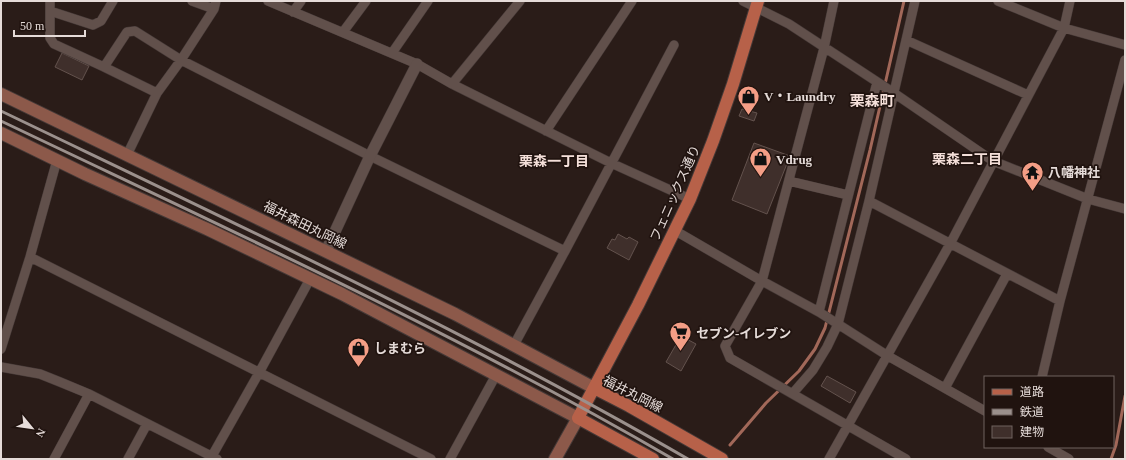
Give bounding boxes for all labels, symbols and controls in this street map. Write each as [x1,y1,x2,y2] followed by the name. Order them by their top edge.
[14,12,85,38] scale bar
[20,19,45,33] text: 50 m
[735,83,761,116] shop icon: V・Laundry
[764,89,836,104] place label: V・Laundry
[849,93,895,109] district label: 栗森町
[647,143,703,243] street label: フェニックス通り
[747,146,773,179] shop icon: Vdrug
[776,152,813,167] place label: Vdrug
[932,152,1002,167] district label: 栗森二丁目
[519,154,589,169] district label: 栗森一丁目
[1020,159,1046,192] temple icon: 八幡神社
[1048,165,1100,180] place label: 八幡神社
[261,198,349,252] street label: 福井森田丸岡線
[667,320,693,353] supermarket icon: セブン-イレブン
[696,326,791,341] place label: セブン-イレブン
[346,335,372,368] shop icon: しまむら
[374,341,426,356] place label: しまむら
[601,373,665,415] street label: 福井丸岡線
[984,376,1114,448] legend
[1020,385,1044,399] text: 道路
[1020,405,1044,419] text: 鉄道
[12,408,52,448] north arrow
[1020,425,1044,439] text: 建物
[34,426,48,439] text: N

